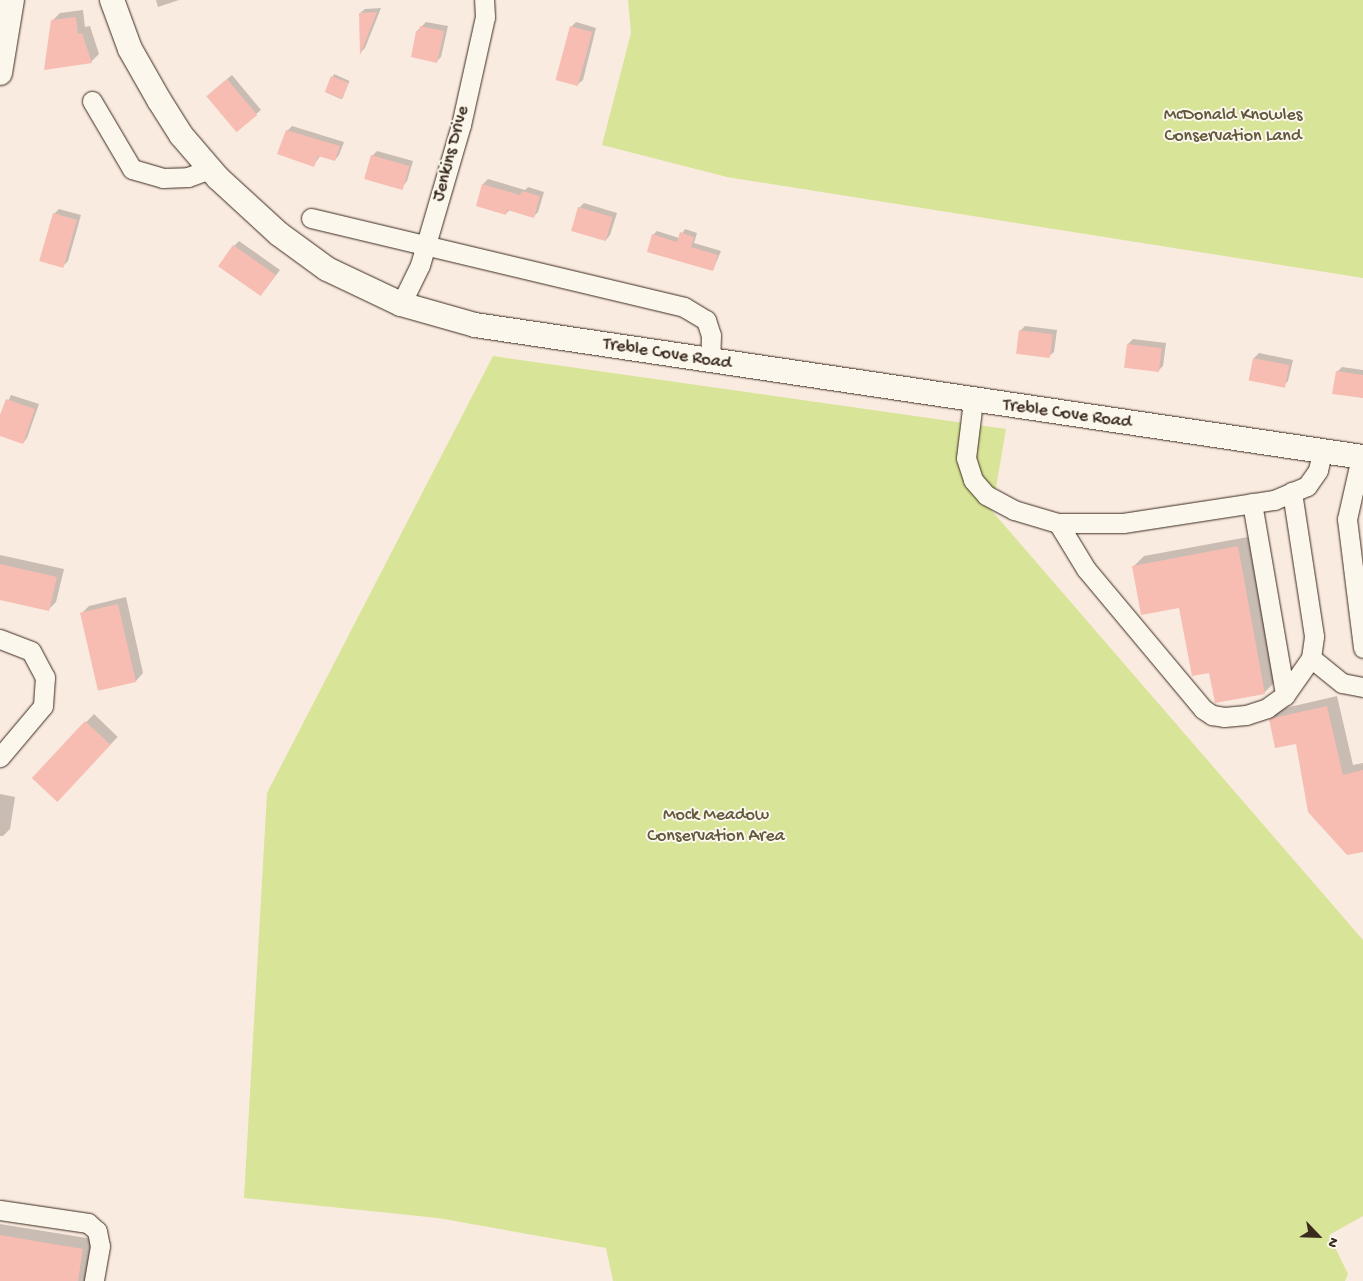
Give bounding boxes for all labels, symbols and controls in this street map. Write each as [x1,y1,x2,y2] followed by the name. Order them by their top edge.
[429,104,475,204] street label: Jenkins Drive
[1164,106,1302,148] park label: McDonald Knowles Conservation Land
[601,334,733,376] street label: Treble Cove Road
[1001,395,1133,435] street label: Treble Cove Road
[647,806,785,849] park label: Mock Meadow Conservation Area
[1293,1211,1343,1261] north arrow
[1323,1235,1342,1250] text: N

